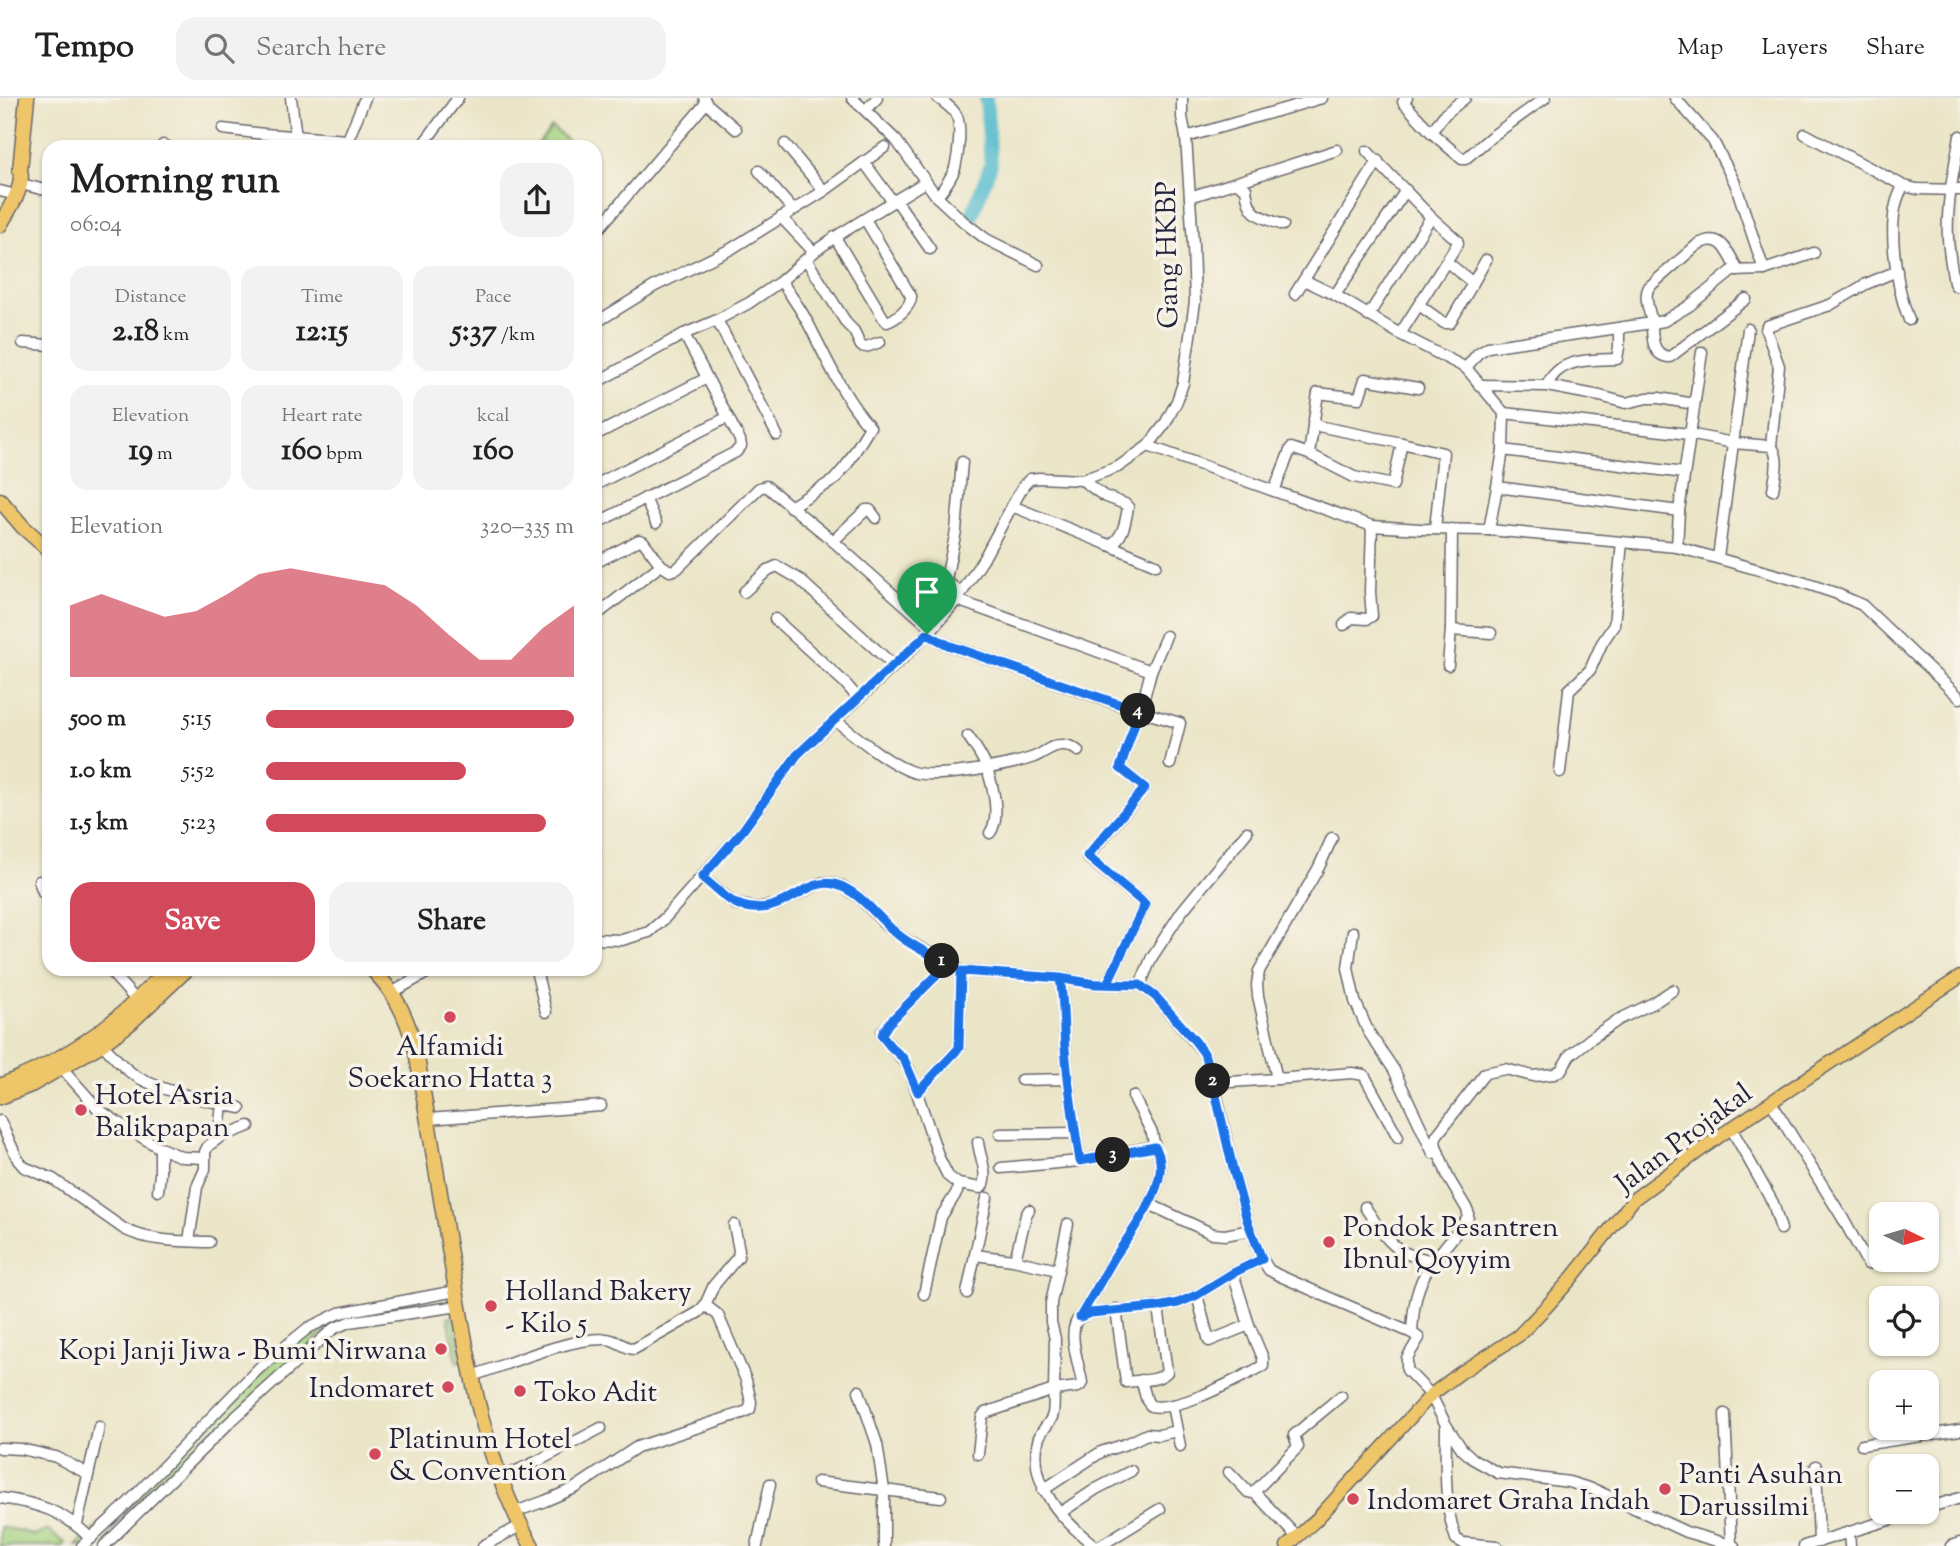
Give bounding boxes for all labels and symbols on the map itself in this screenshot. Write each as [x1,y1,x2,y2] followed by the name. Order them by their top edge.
[1148,181,1190,329] street label: Gang HKBP
[897,562,957,634] pin
[1120,694,1156,728] pin: 4
[925,944,960,978] pin: 1
[442,1009,458,1025] marker: Alfamidi Soekarno Hatta 3
[348,1028,552,1100] place label: Alfamidi Soekarno Hatta 3
[1196,1063,1230,1098] pin: 2
[1607,1075,1762,1205] street label: Jalan Projakal
[95,1077,234,1149] place label: Hotel Asria Balikpapan
[73,1102,89,1118] marker: Hotel Asria Balikpapan
[1096,1138,1130,1172] pin: 3
[1869,1202,1939,1272] north arrow
[1343,1209,1559,1281] place label: Pondok Pesantren Ibnul Qoyyim
[1321,1234,1337,1250] marker: Pondok Pesantren Ibnul Qoyyim
[505,1273,692,1345] place label: Holland Bakery - Kilo 5
[483,1298,499,1314] marker: Holland Bakery - Kilo 5
[59,1332,427,1372] place label: Kopi Janji Jiwa - Bumi Nirwana
[433,1341,449,1357] marker: Kopi Janji Jiwa - Bumi Nirwana
[309,1370,434,1410] place label: Indomaret
[534,1374,657,1414] place label: Toko Adit
[440,1379,456,1395] marker: Indomaret
[512,1383,528,1399] marker: Toko Adit
[389,1421,572,1493] place label: Platinum Hotel & Convention
[367,1446,383,1462] marker: Platinum Hotel & Convention
[1679,1456,1843,1528] place label: Panti Asuhan Darussilmi
[1657,1481,1673,1497] marker: Panti Asuhan Darussilmi
[1367,1482,1650,1522] place label: Indomaret Graha Indah
[1345,1491,1361,1507] marker: Indomaret Graha Indah

